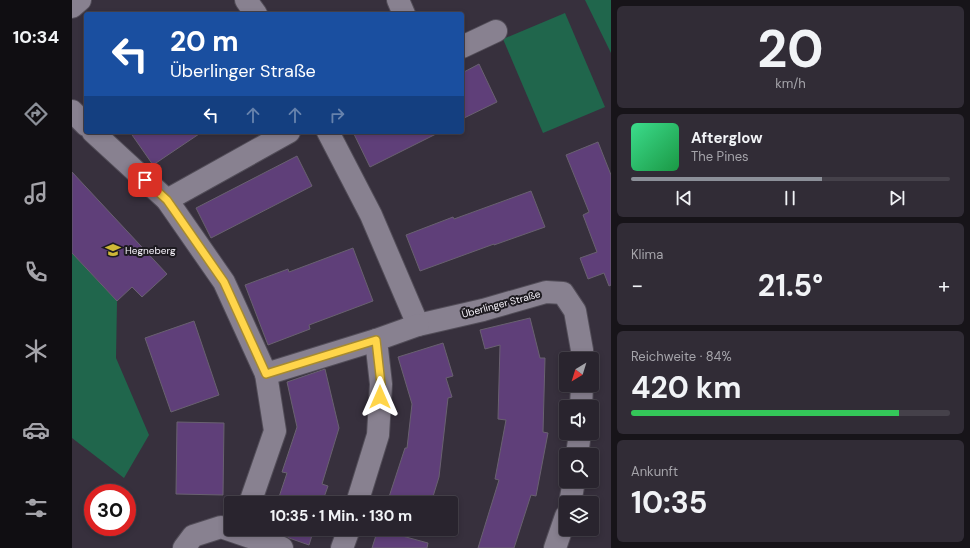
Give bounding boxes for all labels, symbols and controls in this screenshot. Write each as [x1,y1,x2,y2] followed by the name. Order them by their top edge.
[757,15,824,83] text: 20
[170,23,239,60] text: 20 m
[13,25,59,49] text: 10:34
[104,28,156,80] icon: left
[170,59,316,83] text: Überlinger Straße
[775,75,806,92] text: km/h
[22,100,50,128] icon: directions
[200,104,222,126] icon: left
[242,104,264,126] icon: ahead
[284,104,306,126] icon: ahead
[326,104,348,126] icon: right
[691,128,763,148] text: Afterglow
[691,148,749,165] text: The Pines
[128,163,162,197] pin
[134,169,156,191] icon: arrive
[22,179,50,207] icon: music
[673,187,695,209] icon: previous
[779,187,801,209] icon: pause
[886,187,908,209] icon: next
[104,241,122,259] school or university icon: Hegneberg
[125,244,176,257] place label: Hegneberg
[631,246,663,263] text: Klima
[22,258,50,286] icon: phone
[758,266,823,305] text: 21.5°
[631,271,643,300] text: −
[938,271,950,300] text: +
[460,287,542,321] street label: Überlinger Straße
[22,337,50,365] icon: climate
[631,348,732,365] text: Reichweite · 84%
[559,352,599,392] north arrow
[559,352,599,536] map controls
[631,368,741,407] text: 420 km
[359,376,401,418] position arrow
[559,400,599,440] button: sound
[22,416,50,444] icon: car
[559,448,599,488] button: search
[631,463,678,480] text: Ankunft
[631,483,707,522] text: 10:35
[84,484,136,536] speed limit sign: 30
[22,494,50,522] icon: filters
[559,496,599,536] button: layers
[270,506,412,526] text: 10:35 · 1 Min. · 130 m

